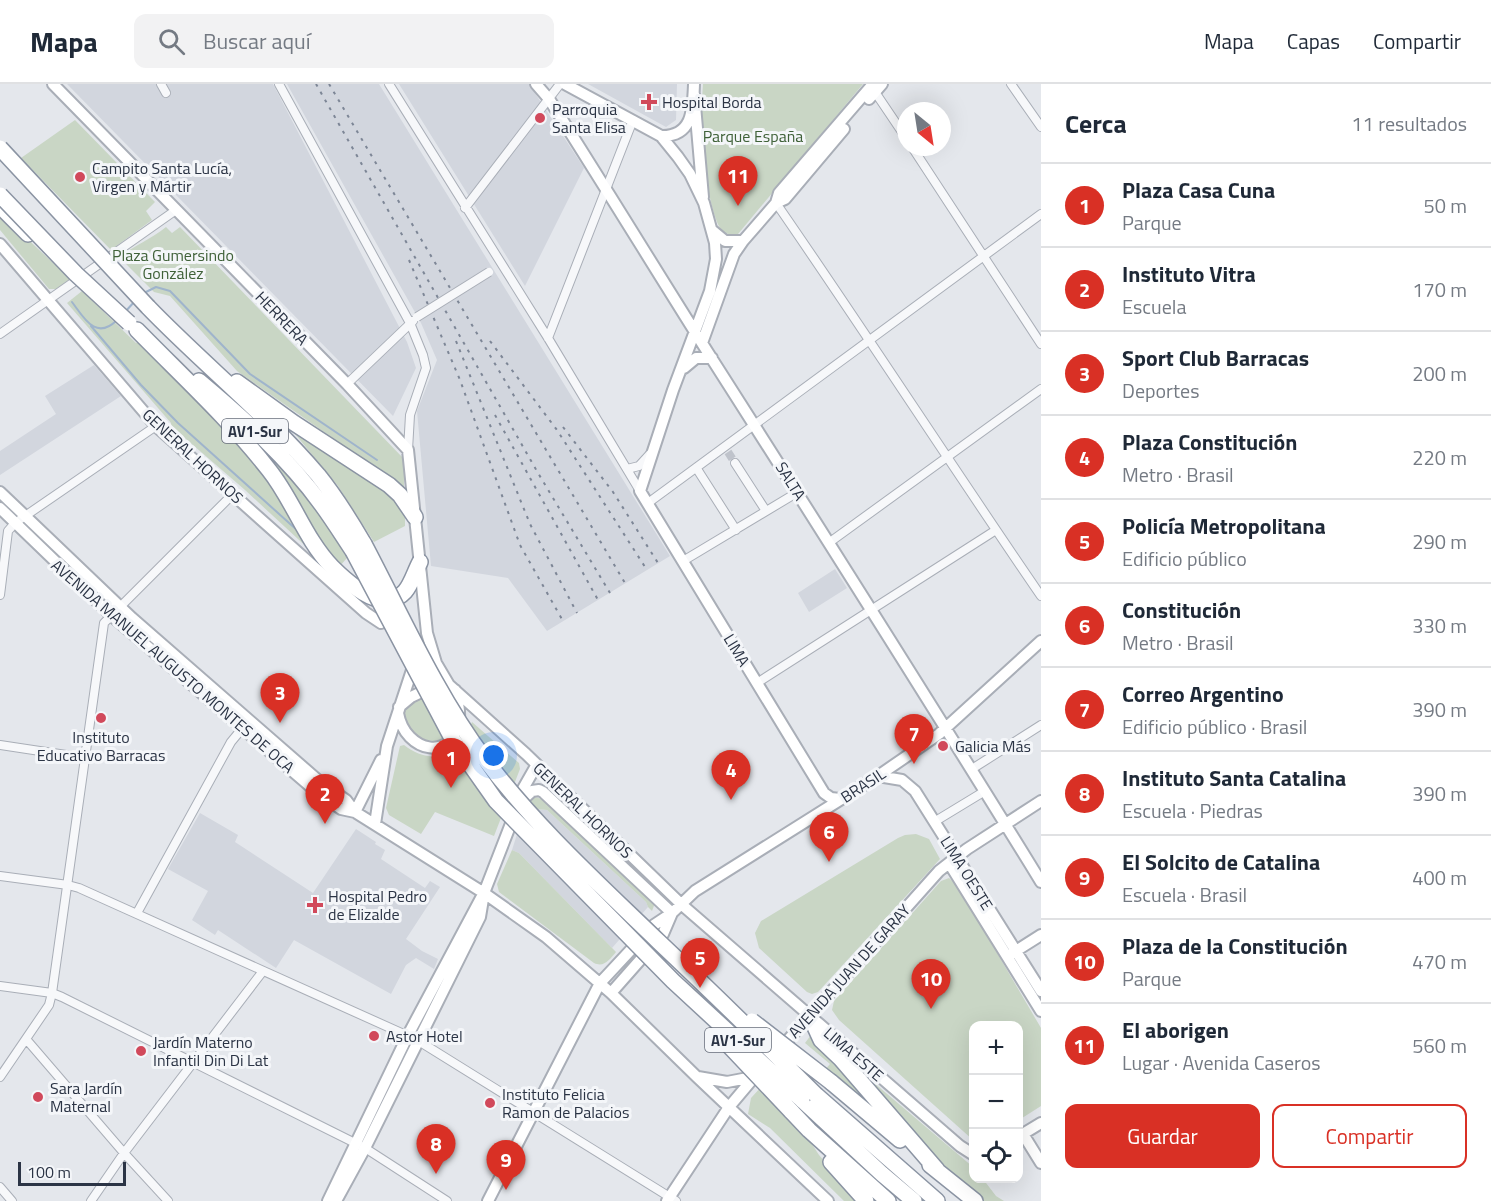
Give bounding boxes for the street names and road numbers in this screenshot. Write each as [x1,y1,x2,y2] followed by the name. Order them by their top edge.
[250,285,314,351] street label: HERRERA
[137,403,249,509] street label: GENERAL HORNOS
[222,419,288,443] road number: AV1-Sur
[770,457,812,505] street label: SALTA
[46,553,300,779] street label: AVENIDA MANUEL AUGUSTO MONTES DE OCA
[718,629,756,671] street label: LIMA
[528,756,638,864] street label: GENERAL HORNOS
[836,761,890,808] street label: BRASIL
[935,831,999,915] street label: LIMA OESTE
[782,898,916,1043] street label: AVENIDA JUAN DE GARAY
[819,1021,889,1087] street label: LIMA ESTE
[705,1028,771,1052] road number: AV1-Sur

